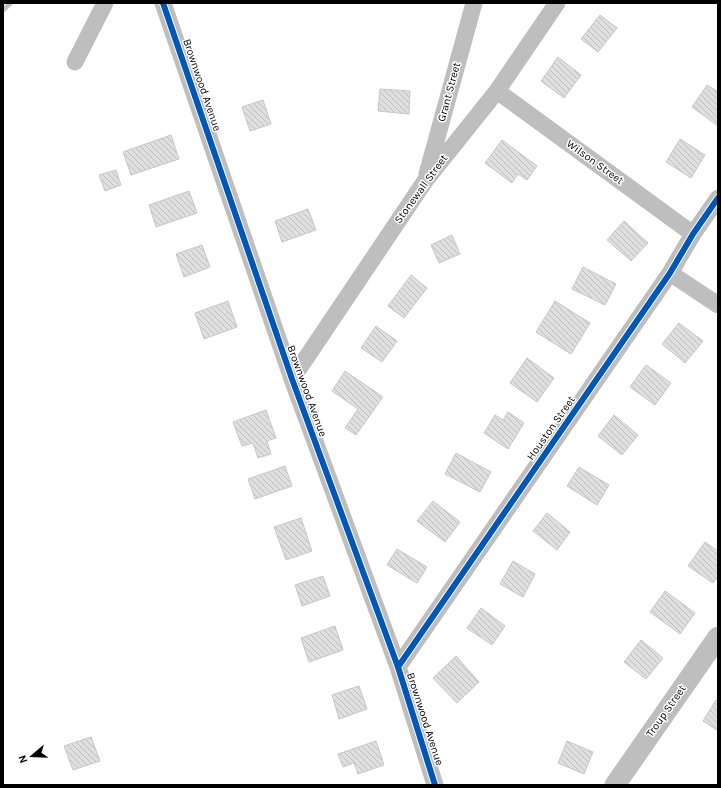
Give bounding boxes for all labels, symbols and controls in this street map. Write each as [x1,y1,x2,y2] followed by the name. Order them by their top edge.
[180,37,224,133] street label: Brownwood Avenue
[435,61,463,123] street label: Grant Street
[564,137,626,187] street label: Wilson Street
[392,152,450,226] street label: Stonewall Street
[284,343,330,439] street label: Brownwood Avenue
[524,393,578,463] street label: Houston Street
[404,671,446,767] street label: Brownwood Avenue
[643,682,689,740] street label: Troup Street
[12,736,52,776] north arrow
[16,753,30,765] text: N

